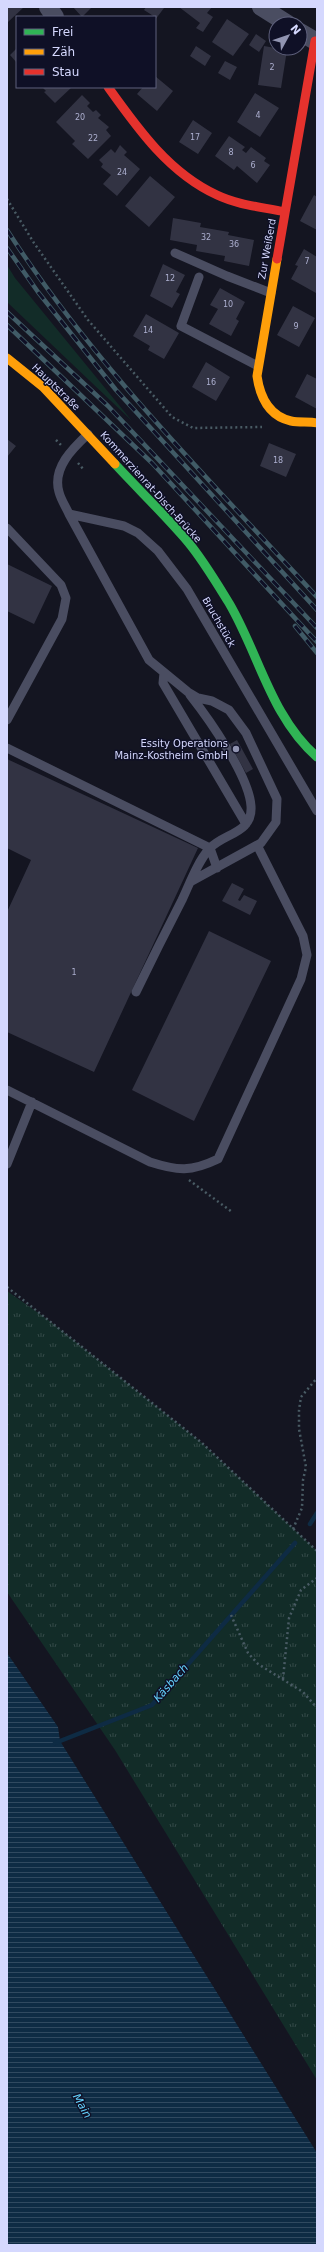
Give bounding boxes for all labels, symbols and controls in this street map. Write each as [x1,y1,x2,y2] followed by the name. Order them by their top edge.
[16,16,156,88] legend
[268,16,308,56] north arrow
[287,22,303,38] text: N
[52,25,73,39] text: Frei
[52,45,75,59] text: Zäh
[269,63,275,72] house number: 2
[52,65,79,79] text: Stau
[255,111,261,120] house number: 4
[75,113,85,122] house number: 20
[190,133,200,142] house number: 17
[88,134,98,143] house number: 22
[228,148,234,157] house number: 8
[250,161,256,170] house number: 6
[117,168,127,177] house number: 24
[256,218,278,280] street label: Zur Weißerd
[201,233,211,242] house number: 32
[229,240,239,249] house number: 36
[304,257,310,266] house number: 7
[165,274,175,283] house number: 12
[223,300,233,309] house number: 10
[293,322,299,331] house number: 9
[143,326,153,335] house number: 14
[30,361,82,413] street label: Hauptstraße
[206,378,216,387] house number: 16
[98,429,204,545] street label: Kommerzienrat-Disch-Brücke
[273,456,283,465] house number: 18
[200,595,238,649] street label: Bruchstück
[114,738,228,761] place label: Essity Operations Mainz-Kostheim GmbH
[231,744,241,754] marker: Essity Operations Mainz-Kostheim GmbH
[71,968,77,977] house number: 1
[151,1661,191,1705] water label: Käsbach
[70,2091,94,2121] water label: Main

